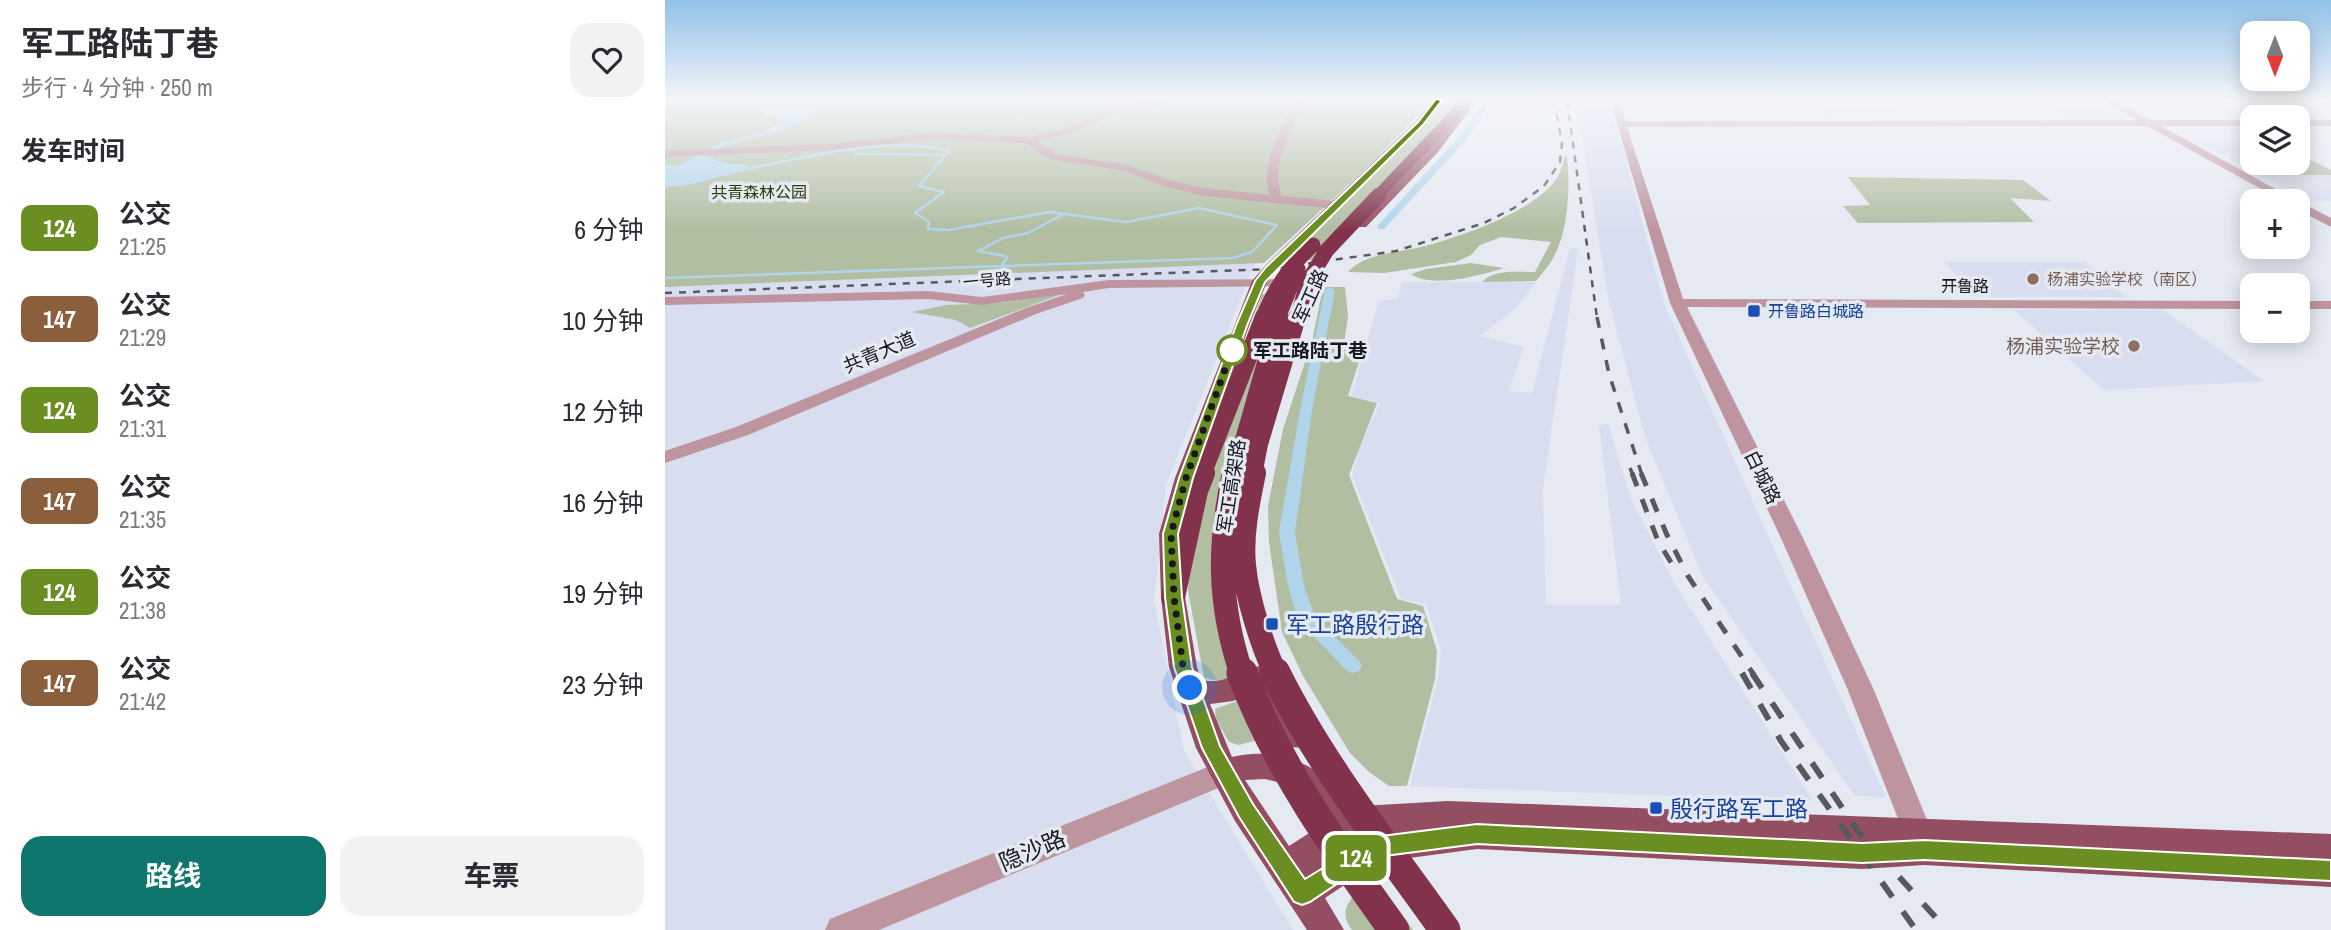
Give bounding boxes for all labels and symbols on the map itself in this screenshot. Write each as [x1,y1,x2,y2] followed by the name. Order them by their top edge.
[2240,21,2310,91] north arrow
[711,181,807,203] park label: 共青森林公园
[1287,265,1333,327] street label: 军工路
[962,267,1012,293] street label: 一号路
[2047,268,2207,290] place label: 杨浦实验学校（南区）
[2025,271,2041,287] marker: 杨浦实验学校（南区）
[1941,275,1989,297] street label: 开鲁路
[1768,300,1864,322] place label: 开鲁路白城路
[1746,303,1762,319] marker: 开鲁路白城路
[839,325,919,379] street label: 共青大道
[2006,333,2120,359] place label: 杨浦实验学校
[1217,335,1247,365] marker: 军工路陆丁巷
[1253,337,1368,363] place label: 军工路陆丁巷
[2126,338,2142,354] marker: 杨浦实验学校
[1211,437,1251,535] street label: 军工高架路
[1739,446,1787,508] street label: 白城路
[1286,609,1424,640] place label: 军工路殷行路
[1264,616,1280,632] marker: 军工路殷行路
[1172,670,1207,705] your location
[1670,793,1808,824] place label: 殷行路军工路
[1648,800,1664,816] marker: 殷行路军工路
[994,822,1070,878] street label: 隐沙路
[1316,835,1396,881] line badge: 124

